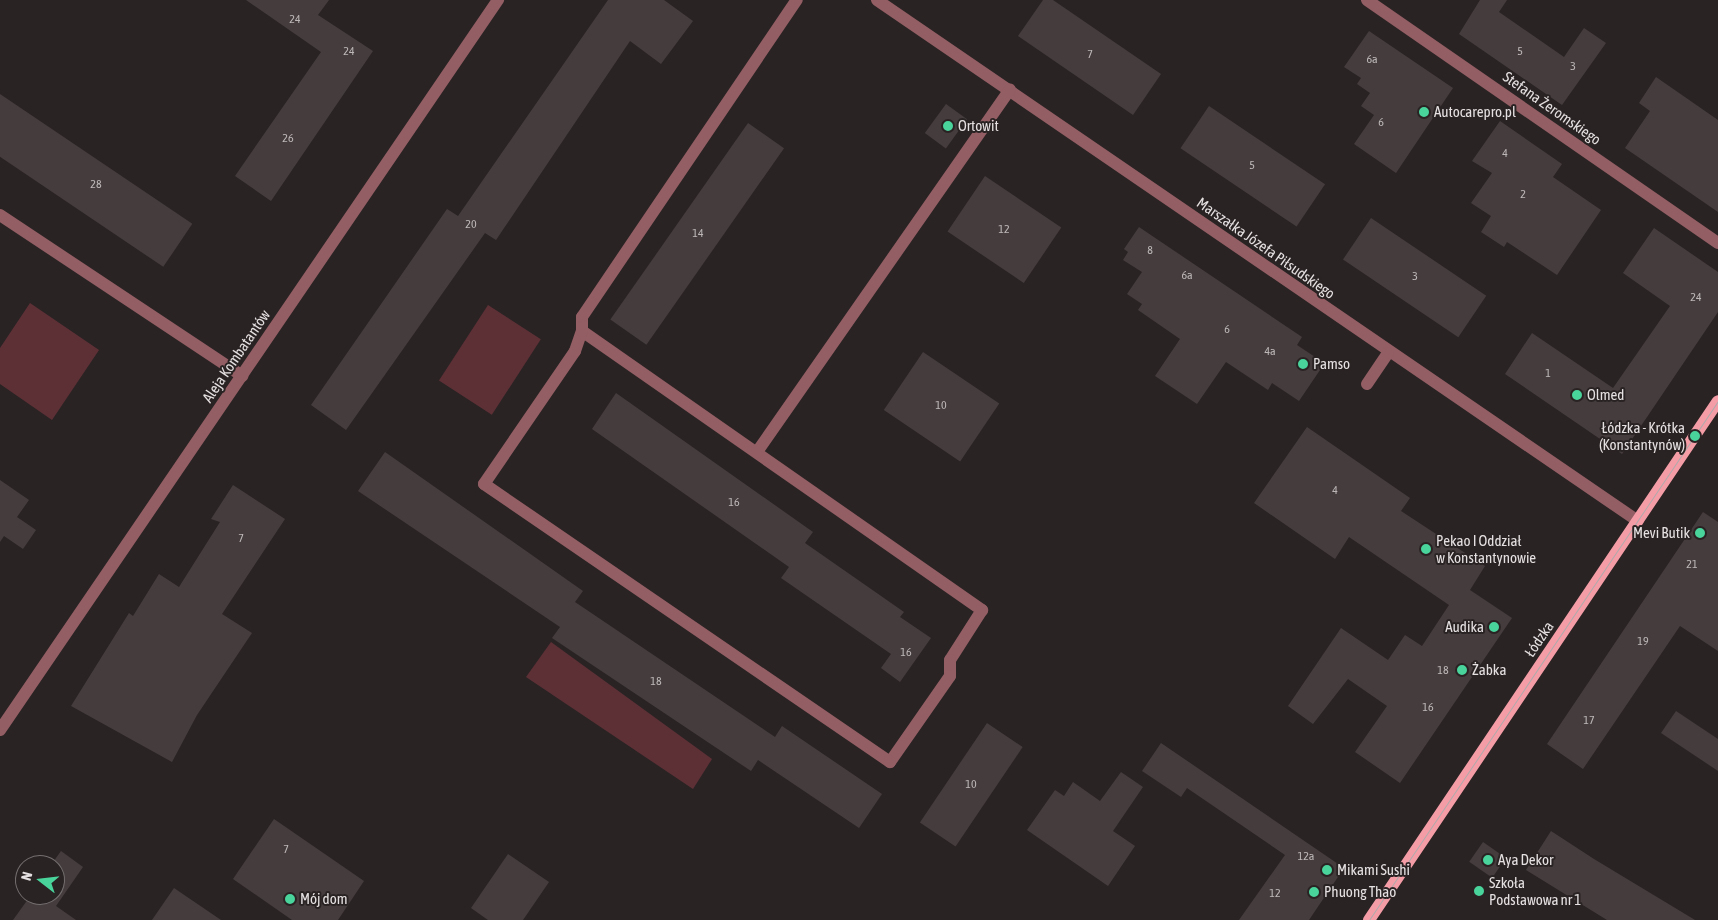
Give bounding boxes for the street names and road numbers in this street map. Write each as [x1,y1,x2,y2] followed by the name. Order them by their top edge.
[1500,68,1604,148] street label: Stefana Żeromskiego
[1193,193,1339,303] street label: Marszałka Józefa Piłsudskiego
[198,306,274,406] street label: Aleja Kombatantów
[1521,618,1557,660] street label: Łódzka

